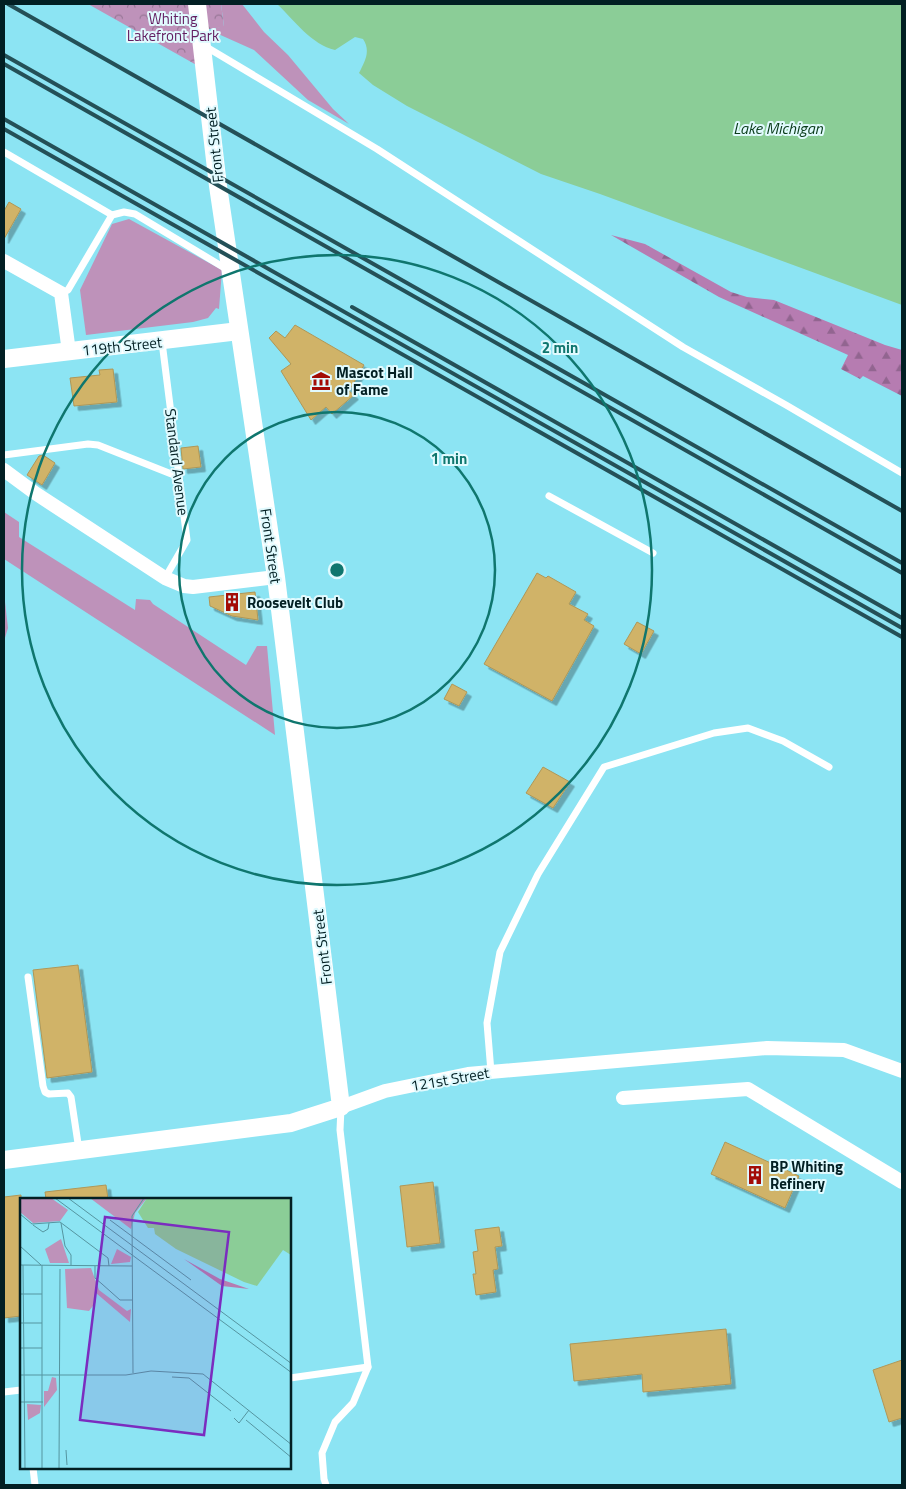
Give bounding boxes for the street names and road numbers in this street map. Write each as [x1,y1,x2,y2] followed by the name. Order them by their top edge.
[199,105,229,184] street label: Front Street
[81,330,164,362] street label: 119th Street
[159,407,195,517] street label: Standard Avenue
[254,507,288,586] street label: Front Street
[306,907,338,986] street label: Front Street
[409,1061,492,1097] street label: 121st Street

